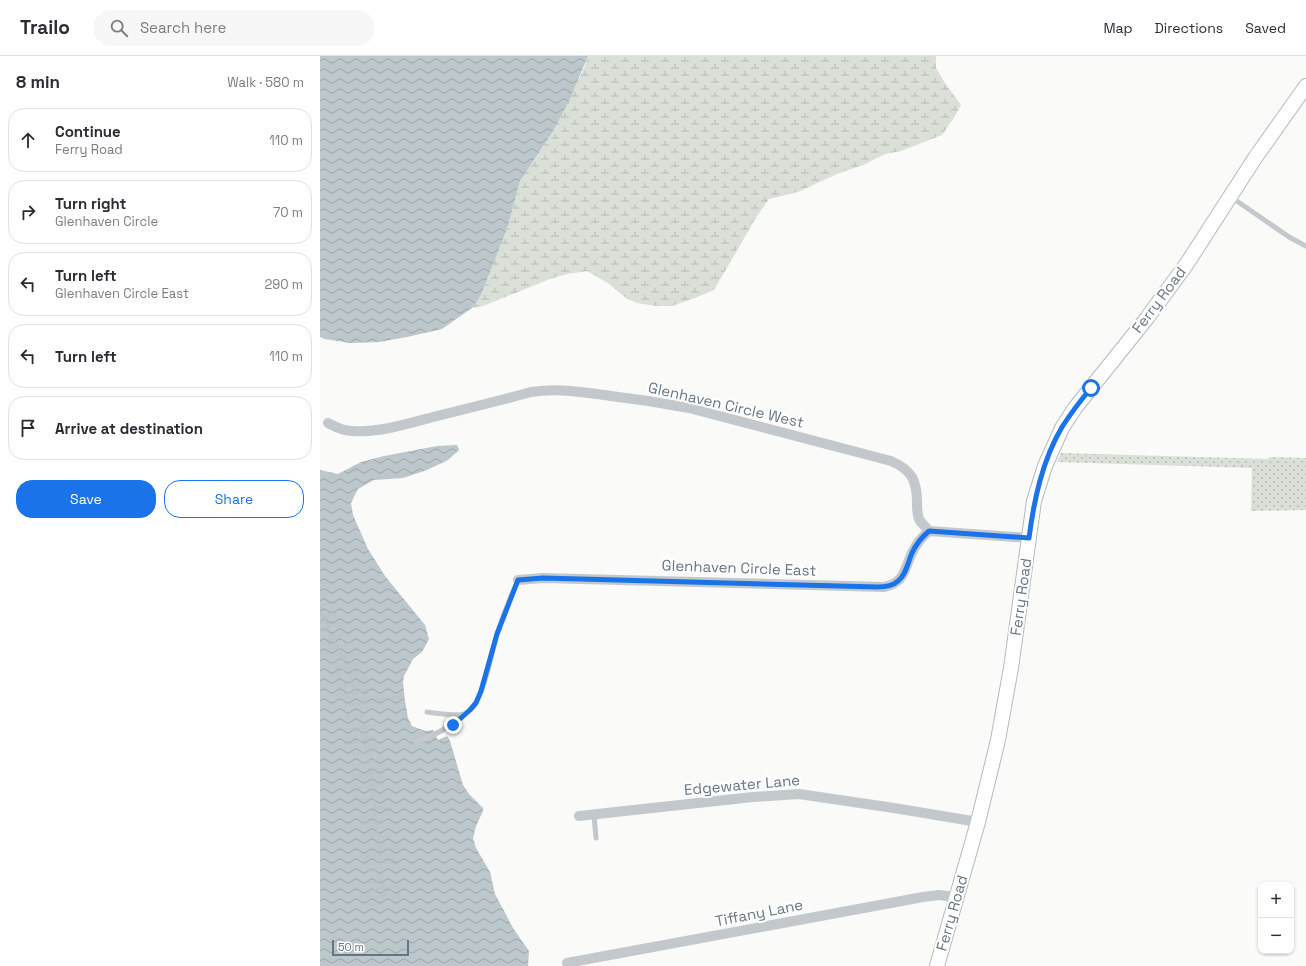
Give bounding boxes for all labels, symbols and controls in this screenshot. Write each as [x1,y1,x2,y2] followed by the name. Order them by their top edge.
[94,10,374,46] search box
[20,15,70,40] text: Trailo
[108,17,130,39] icon: search
[140,18,226,37] text: Search here
[1103,19,1133,37] text: Map
[1155,19,1223,37] text: Directions
[1245,19,1286,37] text: Saved
[16,71,60,93] text: 8 min
[227,74,304,91] text: Walk · 580 m
[55,122,121,141] text: Continue
[17,129,39,151] icon: ahead
[269,132,303,149] text: 110 m
[55,141,123,158] text: Ferry Road
[55,194,126,213] text: Turn right
[17,201,39,223] icon: right
[273,204,303,221] text: 70 m
[55,213,158,230] text: Glenhaven Circle
[1128,263,1190,337] street label: Ferry Road
[55,266,117,285] text: Turn left
[17,273,39,295] icon: left
[264,276,303,293] text: 290 m
[55,285,189,302] text: Glenhaven Circle East
[17,345,39,367] icon: left
[55,347,117,366] text: Turn left
[269,348,303,365] text: 110 m
[646,377,806,432] street label: Glenhaven Circle West
[1082,379,1100,397] route start
[17,417,39,439] icon: arrive
[55,419,203,438] text: Arrive at destination
[16,480,156,518] button: Save
[164,480,304,518] button: Share
[661,555,817,580] street label: Glenhaven Circle East
[1006,557,1035,637] street label: Ferry Road
[444,716,462,734] route end
[683,770,801,799] street label: Edgewater Lane
[932,873,971,953] street label: Ferry Road
[1258,882,1294,954] map controls
[1258,882,1294,918] button: +
[713,895,805,930] street label: Tiffany Lane
[1258,918,1294,954] button: −
[332,938,409,957] scale bar
[338,940,364,954] text: 50 m

